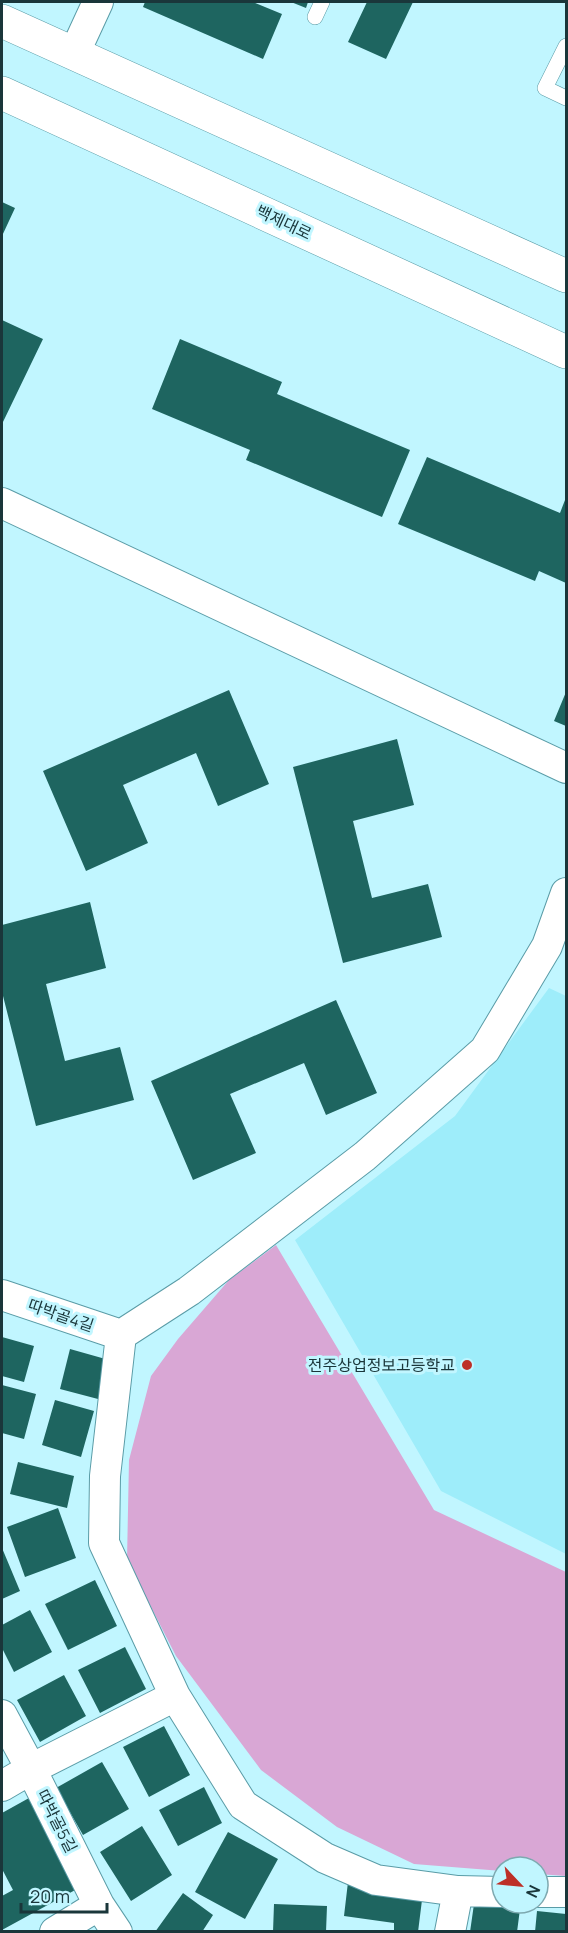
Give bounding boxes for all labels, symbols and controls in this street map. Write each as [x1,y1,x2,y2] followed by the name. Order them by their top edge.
[253,200,316,245] street label: 백제대로
[25,1293,97,1337] street label: 따박골4길
[308,1354,455,1376] place label: 전주상업정보고등학교
[460,1358,474,1372] marker: 전주상업정보고등학교
[32,1786,82,1856] street label: 따박골5길
[490,1855,550,1915] north arrow
[21,1876,106,1914] scale bar
[521,1882,546,1902] text: N
[30,1884,70,1908] text: 20 m

